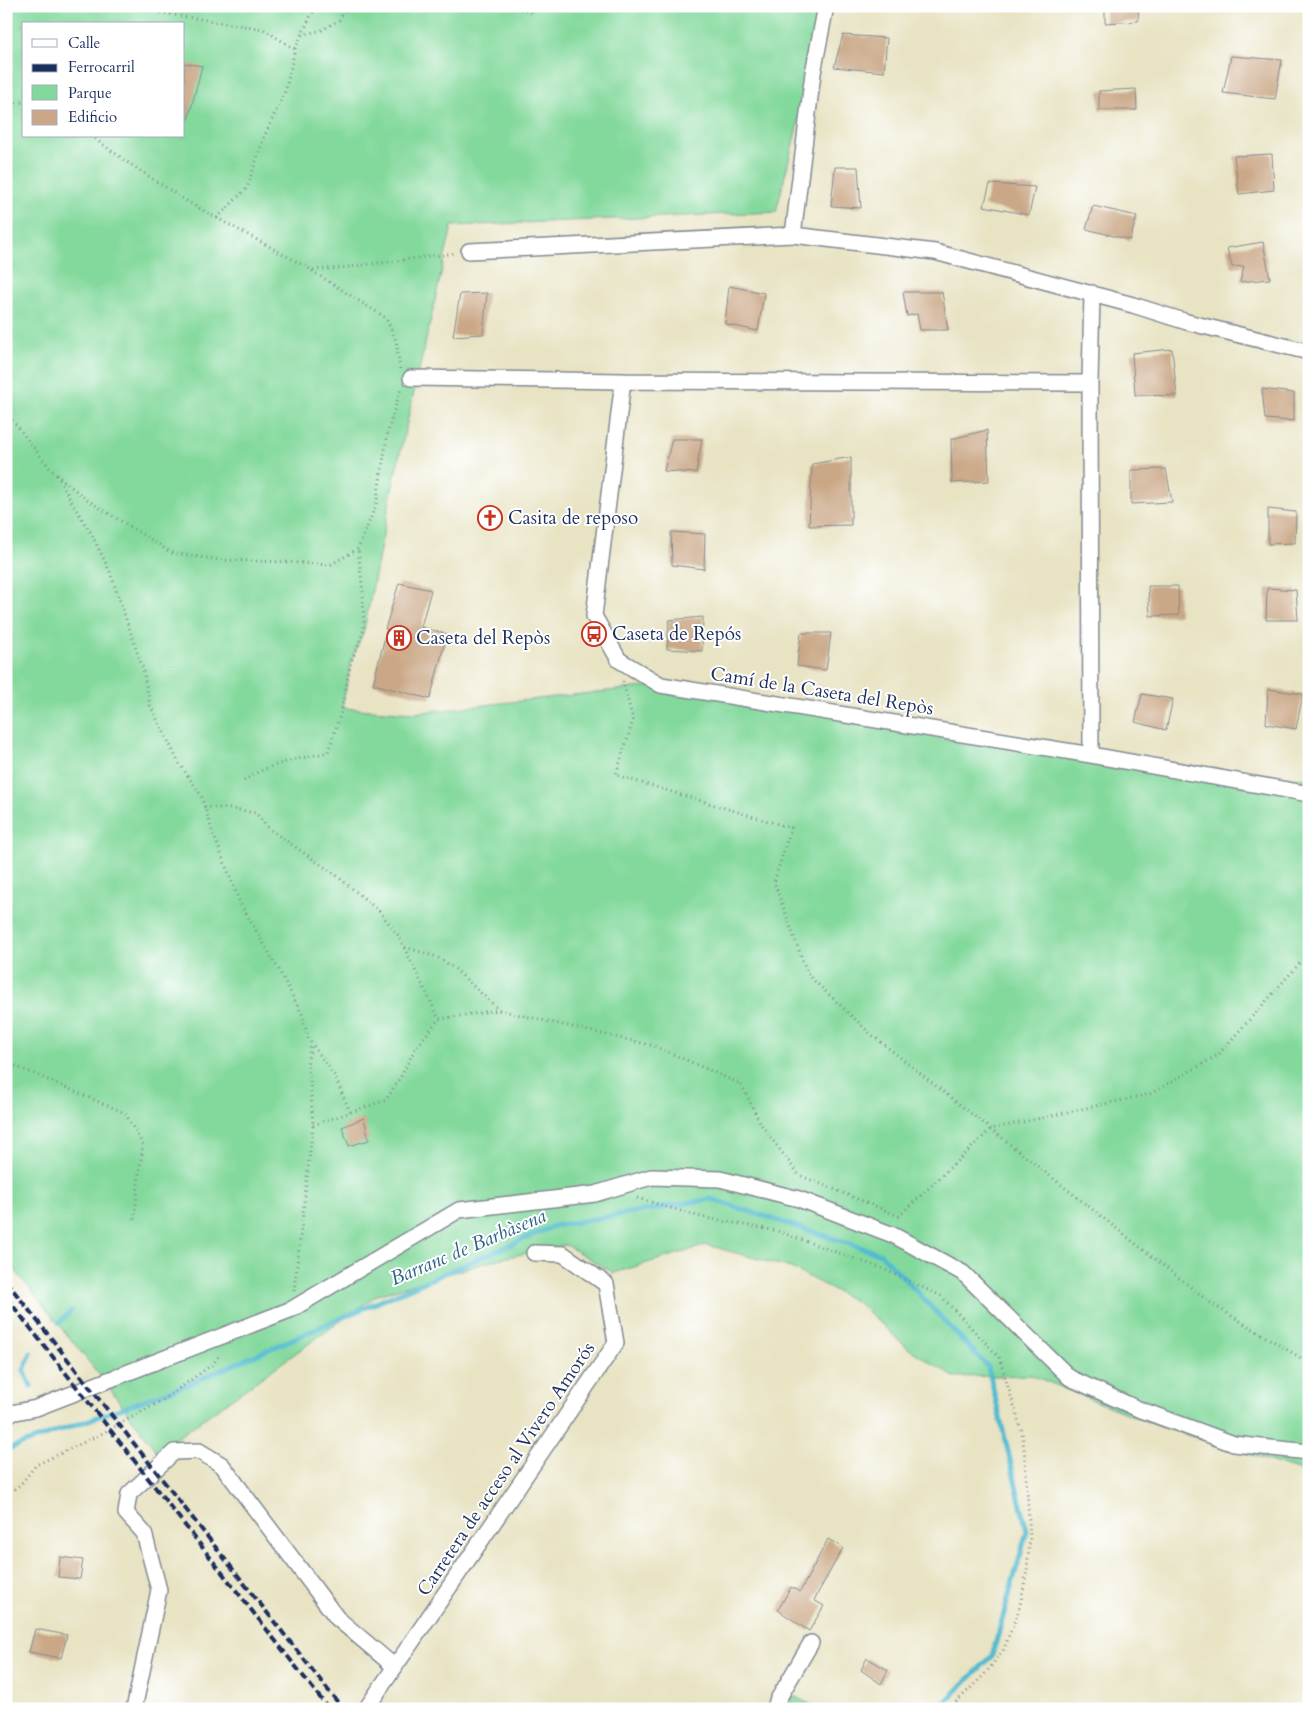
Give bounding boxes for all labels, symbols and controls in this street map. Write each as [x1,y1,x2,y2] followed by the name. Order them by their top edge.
[22,22,185,138] legend
[68,33,101,53] text: Calle
[68,57,135,77] text: Ferrocarril
[68,83,112,103] text: Parque
[68,107,117,127] text: Edificio
[477,505,503,531] church icon: Casita de reposo
[508,505,638,531] place label: Casita de reposo
[581,621,607,647] bus stop icon: Caseta de Repós
[612,621,741,647] place label: Caseta de Repós
[386,625,412,651] building icon: Caseta del Repòs
[416,625,550,651] place label: Caseta del Repòs
[709,661,935,721] street label: Camí de la Caseta del Repòs
[386,1202,550,1292] water label: Barranc de Barbàsena
[411,1337,601,1601] street label: Carretera de acceso al Vivero Amorós

